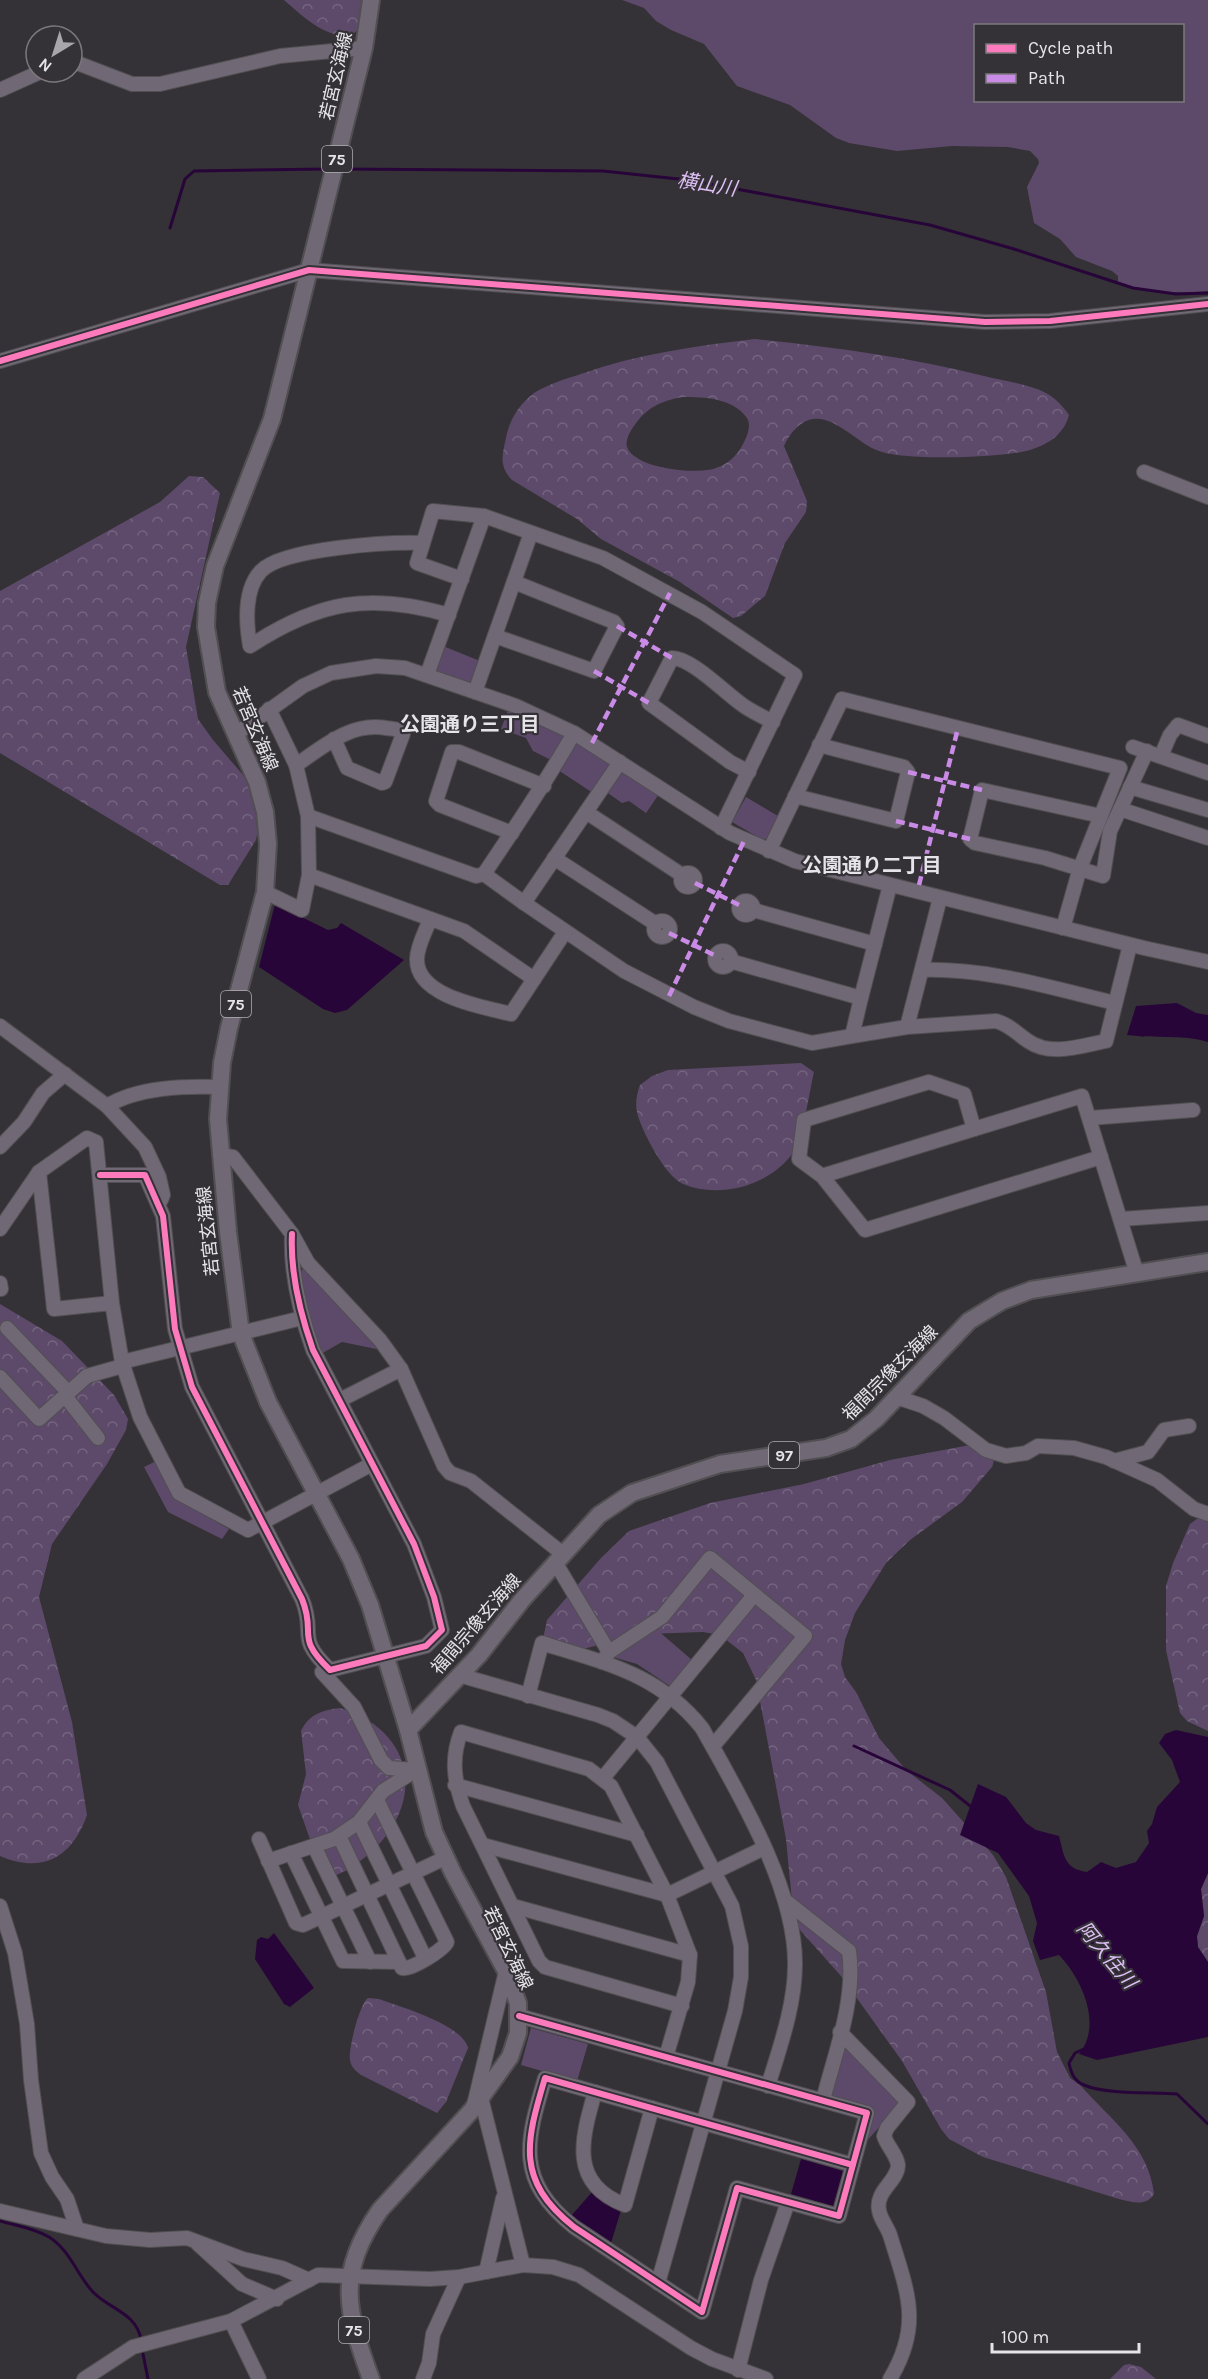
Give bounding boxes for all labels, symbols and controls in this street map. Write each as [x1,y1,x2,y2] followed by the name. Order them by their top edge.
[24,24,84,84] north arrow
[974,24,1184,102] legend
[315,30,357,122] street label: 若宮玄海線
[1028,37,1113,59] text: Cycle path
[35,54,55,76] text: N
[1028,67,1066,89] text: Path
[322,146,352,172] road number: 75
[675,168,740,201] water label: 横山川
[227,683,283,775] street label: 若宮玄海線
[400,713,540,736] district label: 公園通り三丁目
[802,854,942,877] district label: 公園通り二丁目
[221,991,251,1017] road number: 75
[192,1185,224,1277] street label: 若宮玄海線
[838,1321,942,1425] street label: 福間宗像玄海線
[769,1442,799,1468] road number: 97
[426,1569,526,1679] street label: 福間宗像玄海線
[478,1903,538,1993] street label: 若宮玄海線
[1072,1917,1142,1995] water label: 阿久住川
[992,2316,1139,2354] scale bar
[339,2317,369,2343] road number: 75
[1001,2326,1049,2348] text: 100 m

